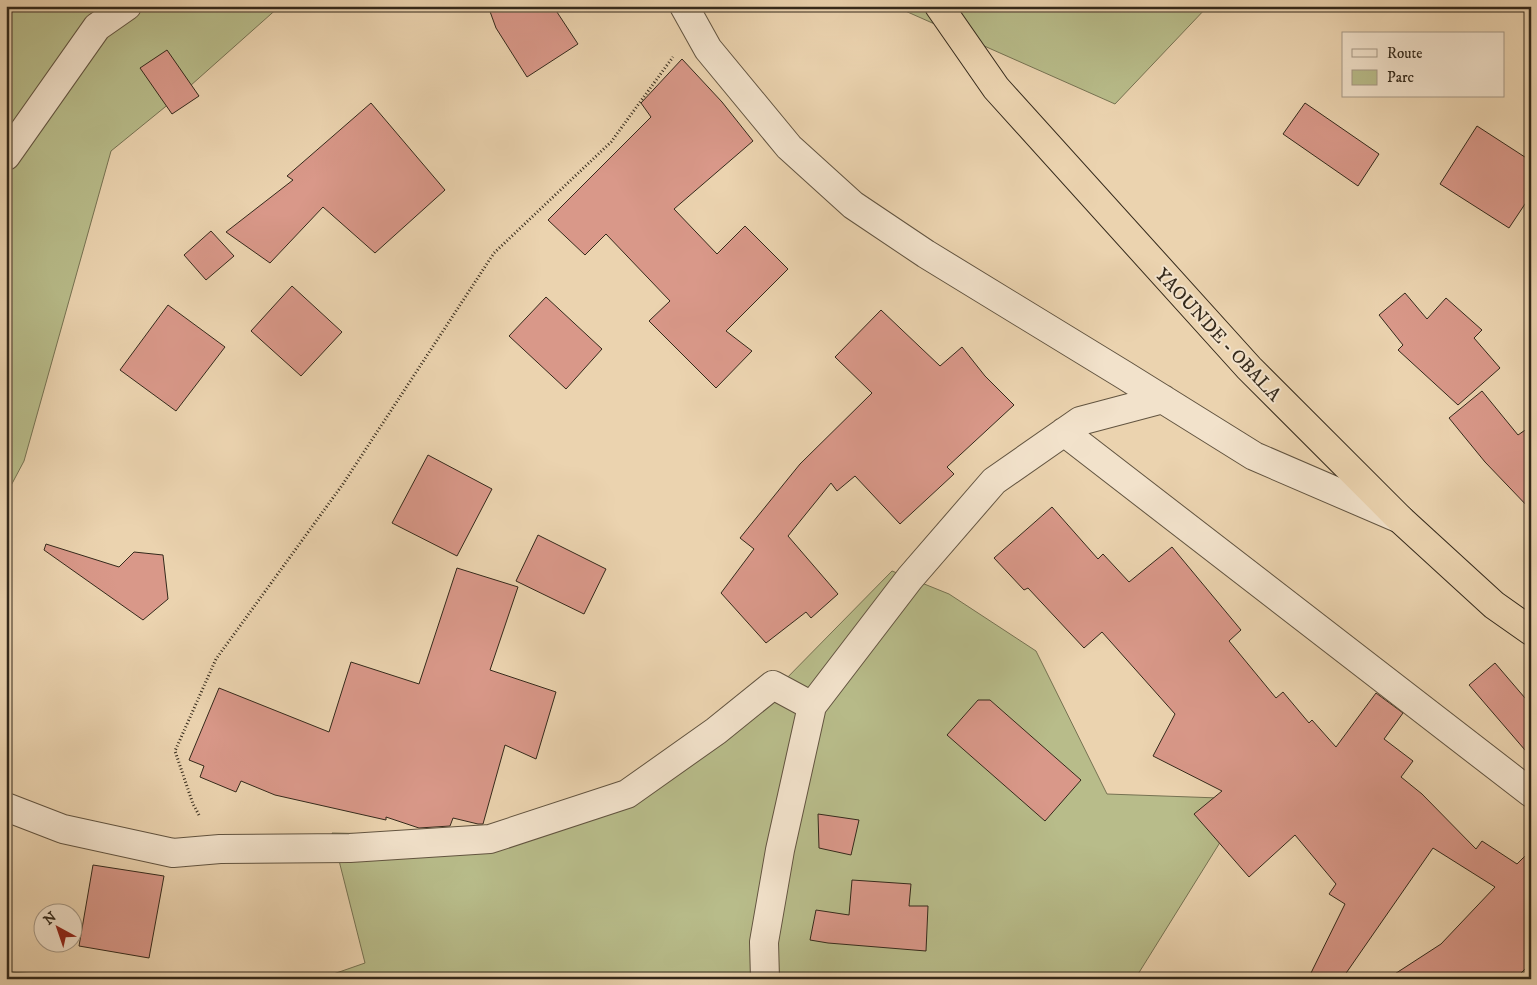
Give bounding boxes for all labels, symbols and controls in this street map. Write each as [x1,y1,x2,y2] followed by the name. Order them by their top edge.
[1342,32,1504,98] legend
[1387,44,1422,63] text: Route
[1387,68,1415,87] text: Parc
[1150,264,1286,407] street label: YAOUNDE - OBALA
[32,902,82,952] north arrow
[40,908,61,929] text: N

